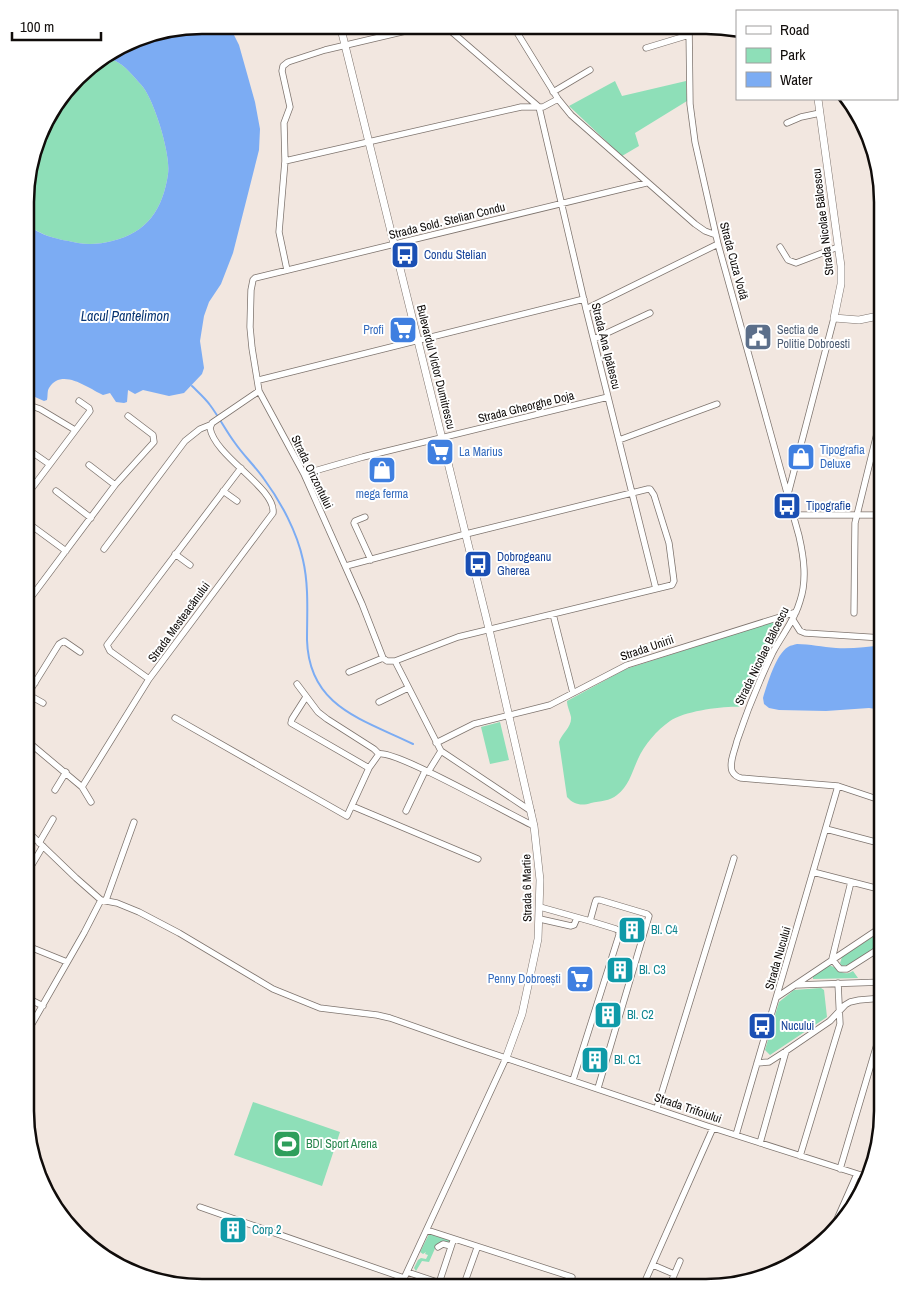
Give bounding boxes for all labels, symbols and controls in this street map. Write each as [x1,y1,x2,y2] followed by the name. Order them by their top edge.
[12,10,101,42] scale bar
[736,10,898,100] legend
[20,16,54,37] text: 100 m
[780,19,809,40] text: Road
[780,44,806,65] text: Park
[780,69,812,90] text: Water
[808,168,838,276] street label: Strada Nicolae Bălcescu
[387,199,507,243] street label: Strada Sold. Stelian Condu
[716,220,752,302] street label: Strada Cuza Vodă
[390,240,420,270] bus stop icon: Condu Stelian
[424,247,486,263] place label: Condu Stelian
[588,301,624,391] street label: Strada Ana Ipătescu
[413,303,459,431] street label: Bulevardul Victor Dumitrescu
[81,307,169,325] water label: Lacul Pantelimon
[388,315,418,345] supermarket icon: Profi
[363,322,384,338] place label: Profi
[743,322,773,352] public building icon: Sectia de Politie Dobroesti
[777,322,850,352] place label: Sectia de Politie Dobroesti
[476,387,576,427] street label: Strada Gheorghe Doja
[287,433,337,511] street label: Strada Orizontului
[425,437,455,467] supermarket icon: La Marius
[786,442,816,472] shop icon: Tipografia Deluxe
[820,442,865,472] place label: Tipografia Deluxe
[459,444,503,460] place label: La Marius
[367,455,397,485] shop icon: mega ferma
[356,486,409,502] place label: mega ferma
[772,491,802,521] bus stop icon: Tipografie
[806,498,851,514] place label: Tipografie
[463,549,493,579] bus stop icon: Dobrogeanu Gherea
[497,549,551,579] place label: Dobrogeanu Gherea
[144,579,214,665] street label: Strada Mesteacănului
[731,604,793,708] street label: Strada Nicolae Bălcescu
[618,631,676,665] street label: Strada Unirii
[518,854,536,922] street label: Strada 6 Martie
[617,915,647,945] building icon: Bl. C4
[651,922,678,938] place label: Bl. C4
[761,925,795,991] street label: Strada Nucului
[605,955,635,985] building icon: Bl. C3
[639,962,666,978] place label: Bl. C3
[565,964,595,994] supermarket icon: Penny Dobroești
[488,971,561,987] place label: Penny Dobroești
[593,1000,623,1030] building icon: Bl. C2
[627,1007,654,1023] place label: Bl. C2
[747,1011,777,1041] bus stop icon: Nucului
[781,1018,814,1034] place label: Nucului
[580,1045,610,1075] building icon: Bl. C1
[614,1052,641,1068] place label: Bl. C1
[652,1089,724,1127] street label: Strada Trifoiului
[272,1129,302,1159] sports icon: BDI Sport Arena
[306,1136,378,1152] place label: BDI Sport Arena
[218,1215,248,1245] building icon: Corp 2
[252,1222,282,1238] place label: Corp 2

